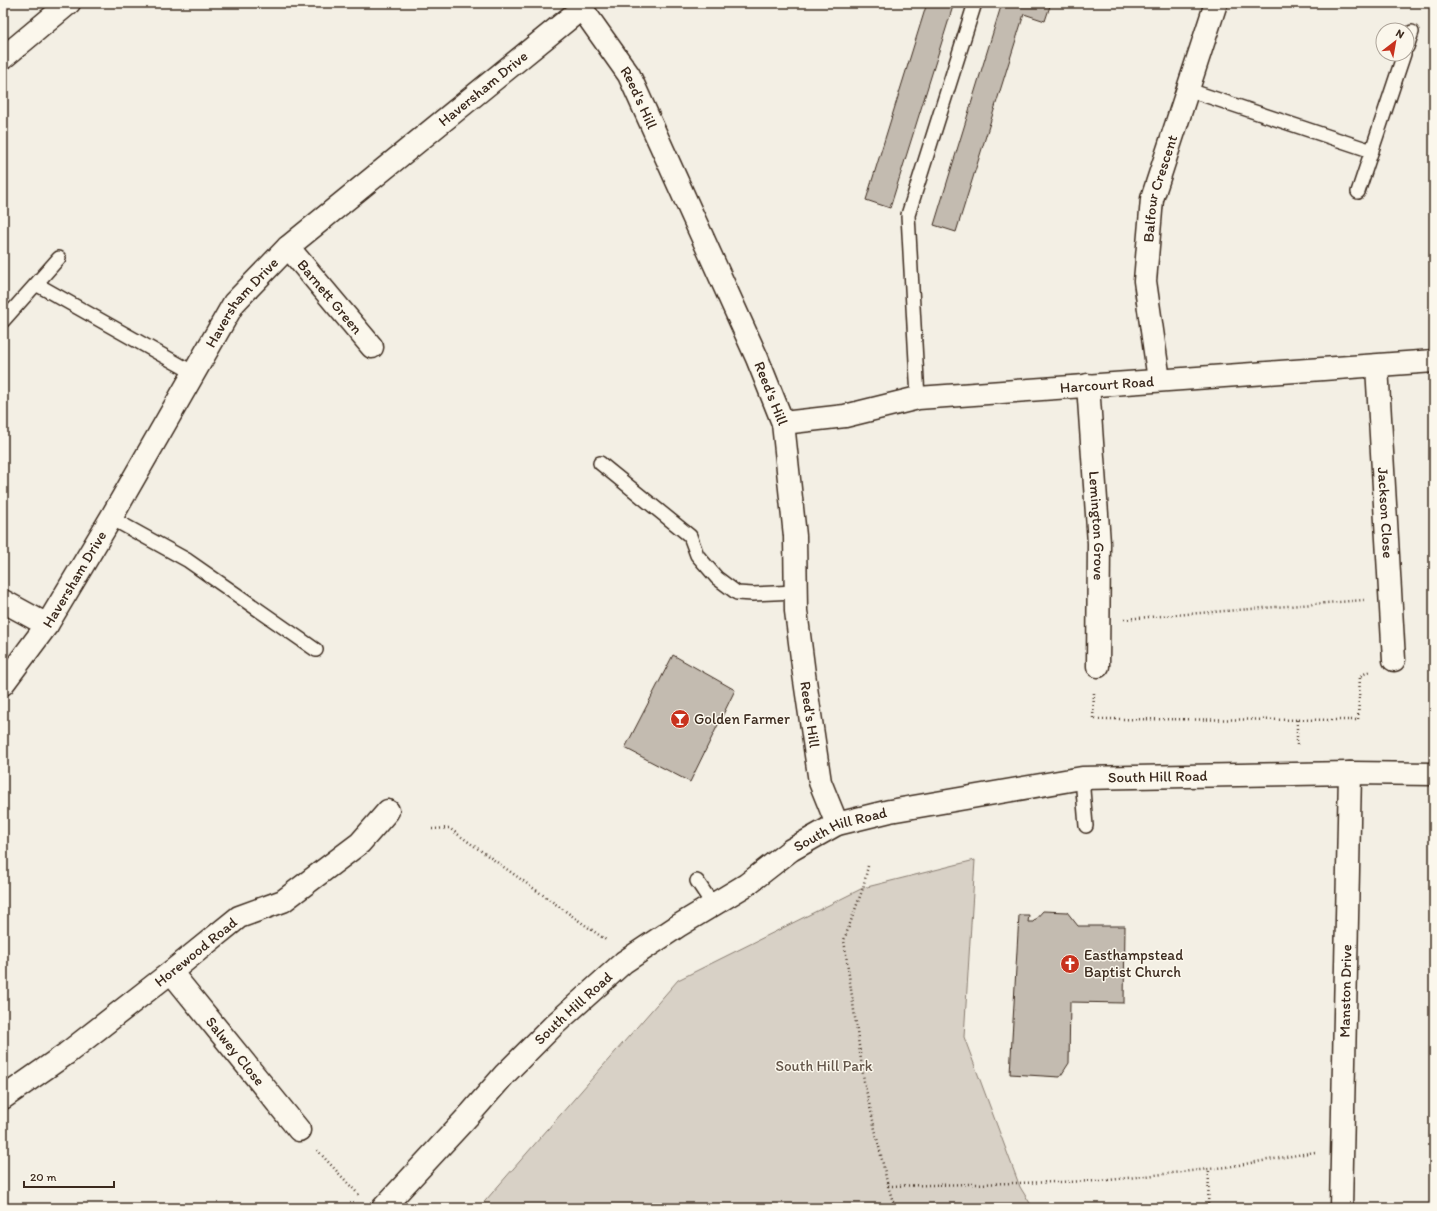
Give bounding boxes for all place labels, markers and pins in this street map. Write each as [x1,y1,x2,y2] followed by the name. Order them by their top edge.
[669,708,691,730] bar icon: Golden Farmer
[694,710,790,728] place label: Golden Farmer
[1084,946,1183,981] place label: Easthampstead Baptist Church
[1059,953,1081,975] church icon: Easthampstead Baptist Church

